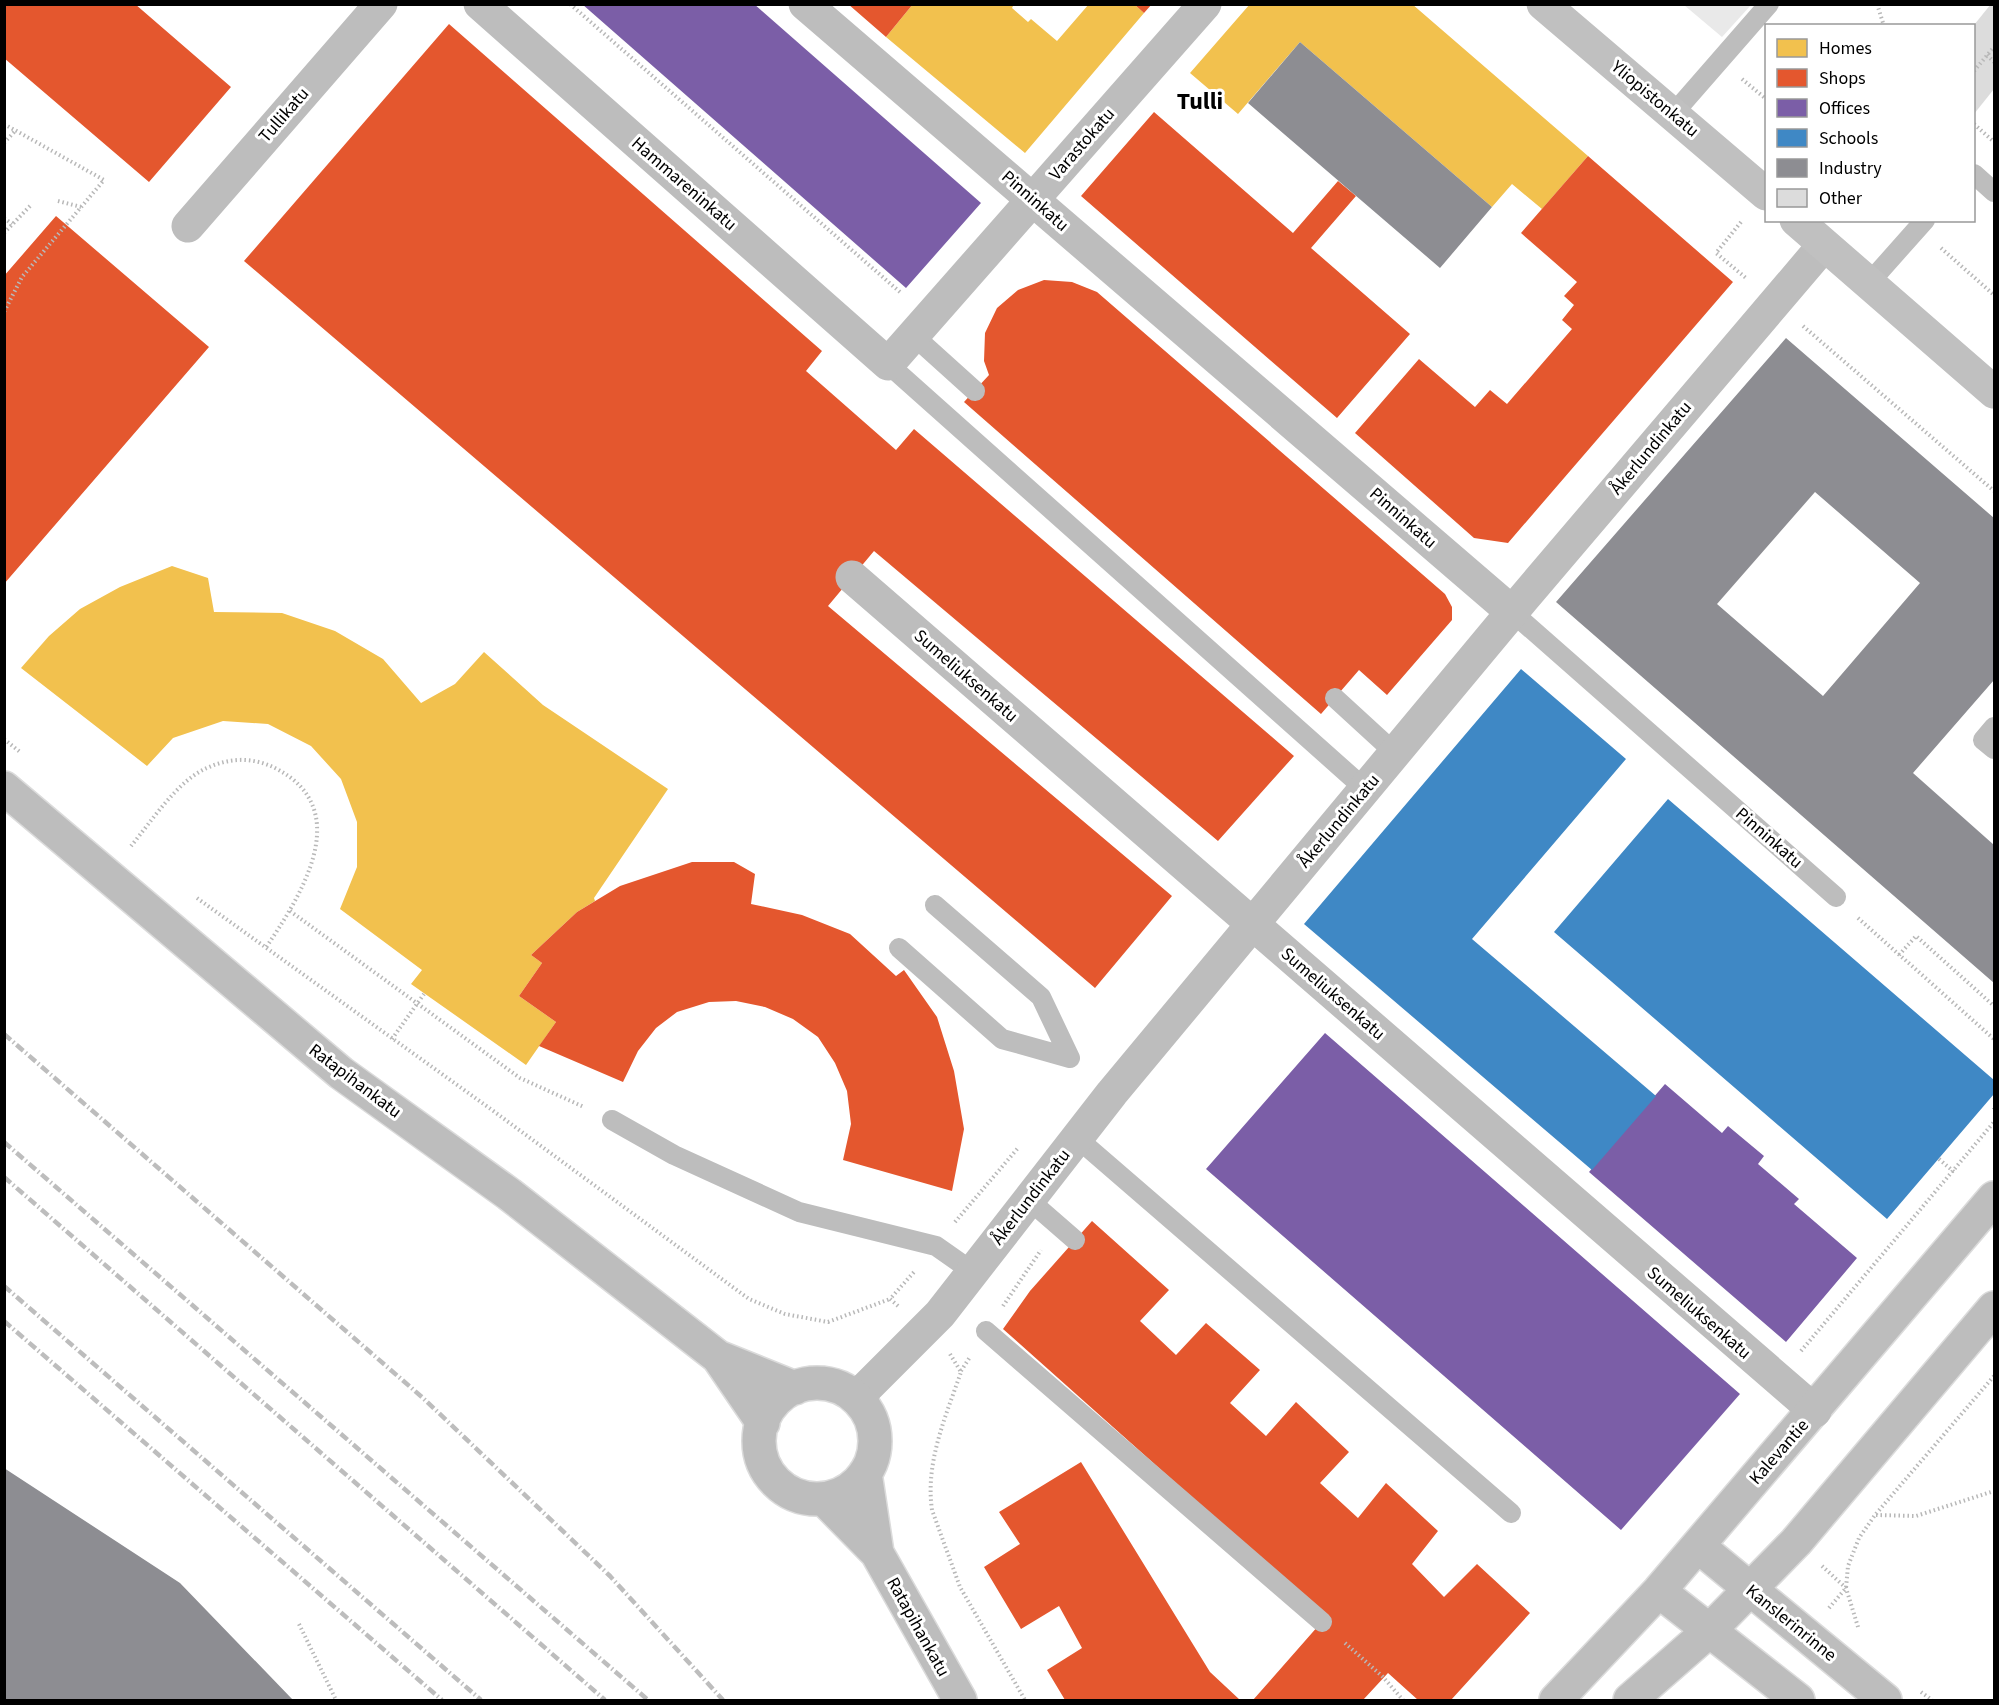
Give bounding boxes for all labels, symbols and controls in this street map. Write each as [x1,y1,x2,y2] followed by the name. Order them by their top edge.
[1765,24,1975,222] legend
[1819,36,1872,61] text: Homes
[1605,54,1704,143] street label: Yliopistonkatu
[1819,66,1866,91] text: Shops
[253,82,315,148] street label: Tullikatu
[1177,84,1223,119] district label: Tulli
[1819,96,1870,121] text: Offices
[1043,102,1121,186] street label: Varastokatu
[1819,126,1878,151] text: Schools
[626,131,742,237] street label: Hammareninkatu
[1819,156,1882,181] text: Industry
[996,165,1074,237] street label: Pinninkatu
[1819,186,1863,211] text: Other
[1604,396,1698,500] street label: Åkerlundinkatu
[1364,482,1442,554] street label: Pinninkatu
[908,624,1024,728] street label: Sumeliuksenkatu
[1292,769,1386,873] street label: Åkerlundinkatu
[1730,802,1808,874] street label: Pinninkatu
[1275,942,1391,1046] street label: Sumeliuksenkatu
[303,1038,407,1124] street label: Ratapihankatu
[986,1144,1076,1250] street label: Åkerlundinkatu
[1641,1261,1757,1365] street label: Sumeliuksenkatu
[1743,1414,1815,1490] street label: Kalevantie
[880,1573,956,1681] street label: Ratapihankatu
[1740,1579,1842,1667] street label: Kanslerinrinne

